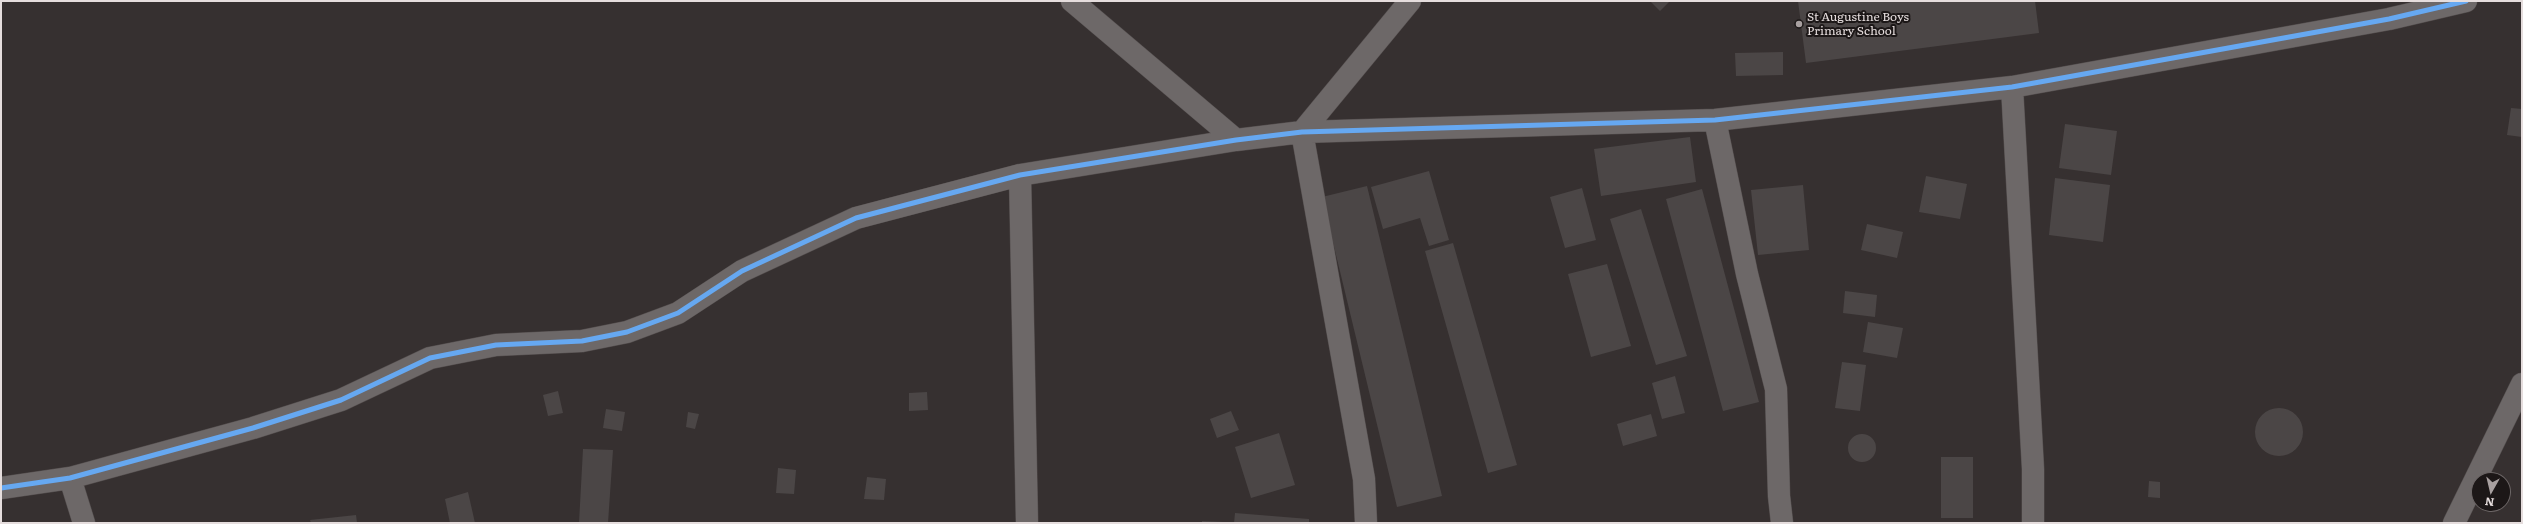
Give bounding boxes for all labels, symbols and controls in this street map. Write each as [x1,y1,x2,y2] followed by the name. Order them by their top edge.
[1807,10,1909,38] place label: St Augustine Boys Primary School
[1794,19,1804,29] marker: St Augustine Boys Primary School
[2471,472,2511,512] north arrow
[2484,494,2495,511] text: N

